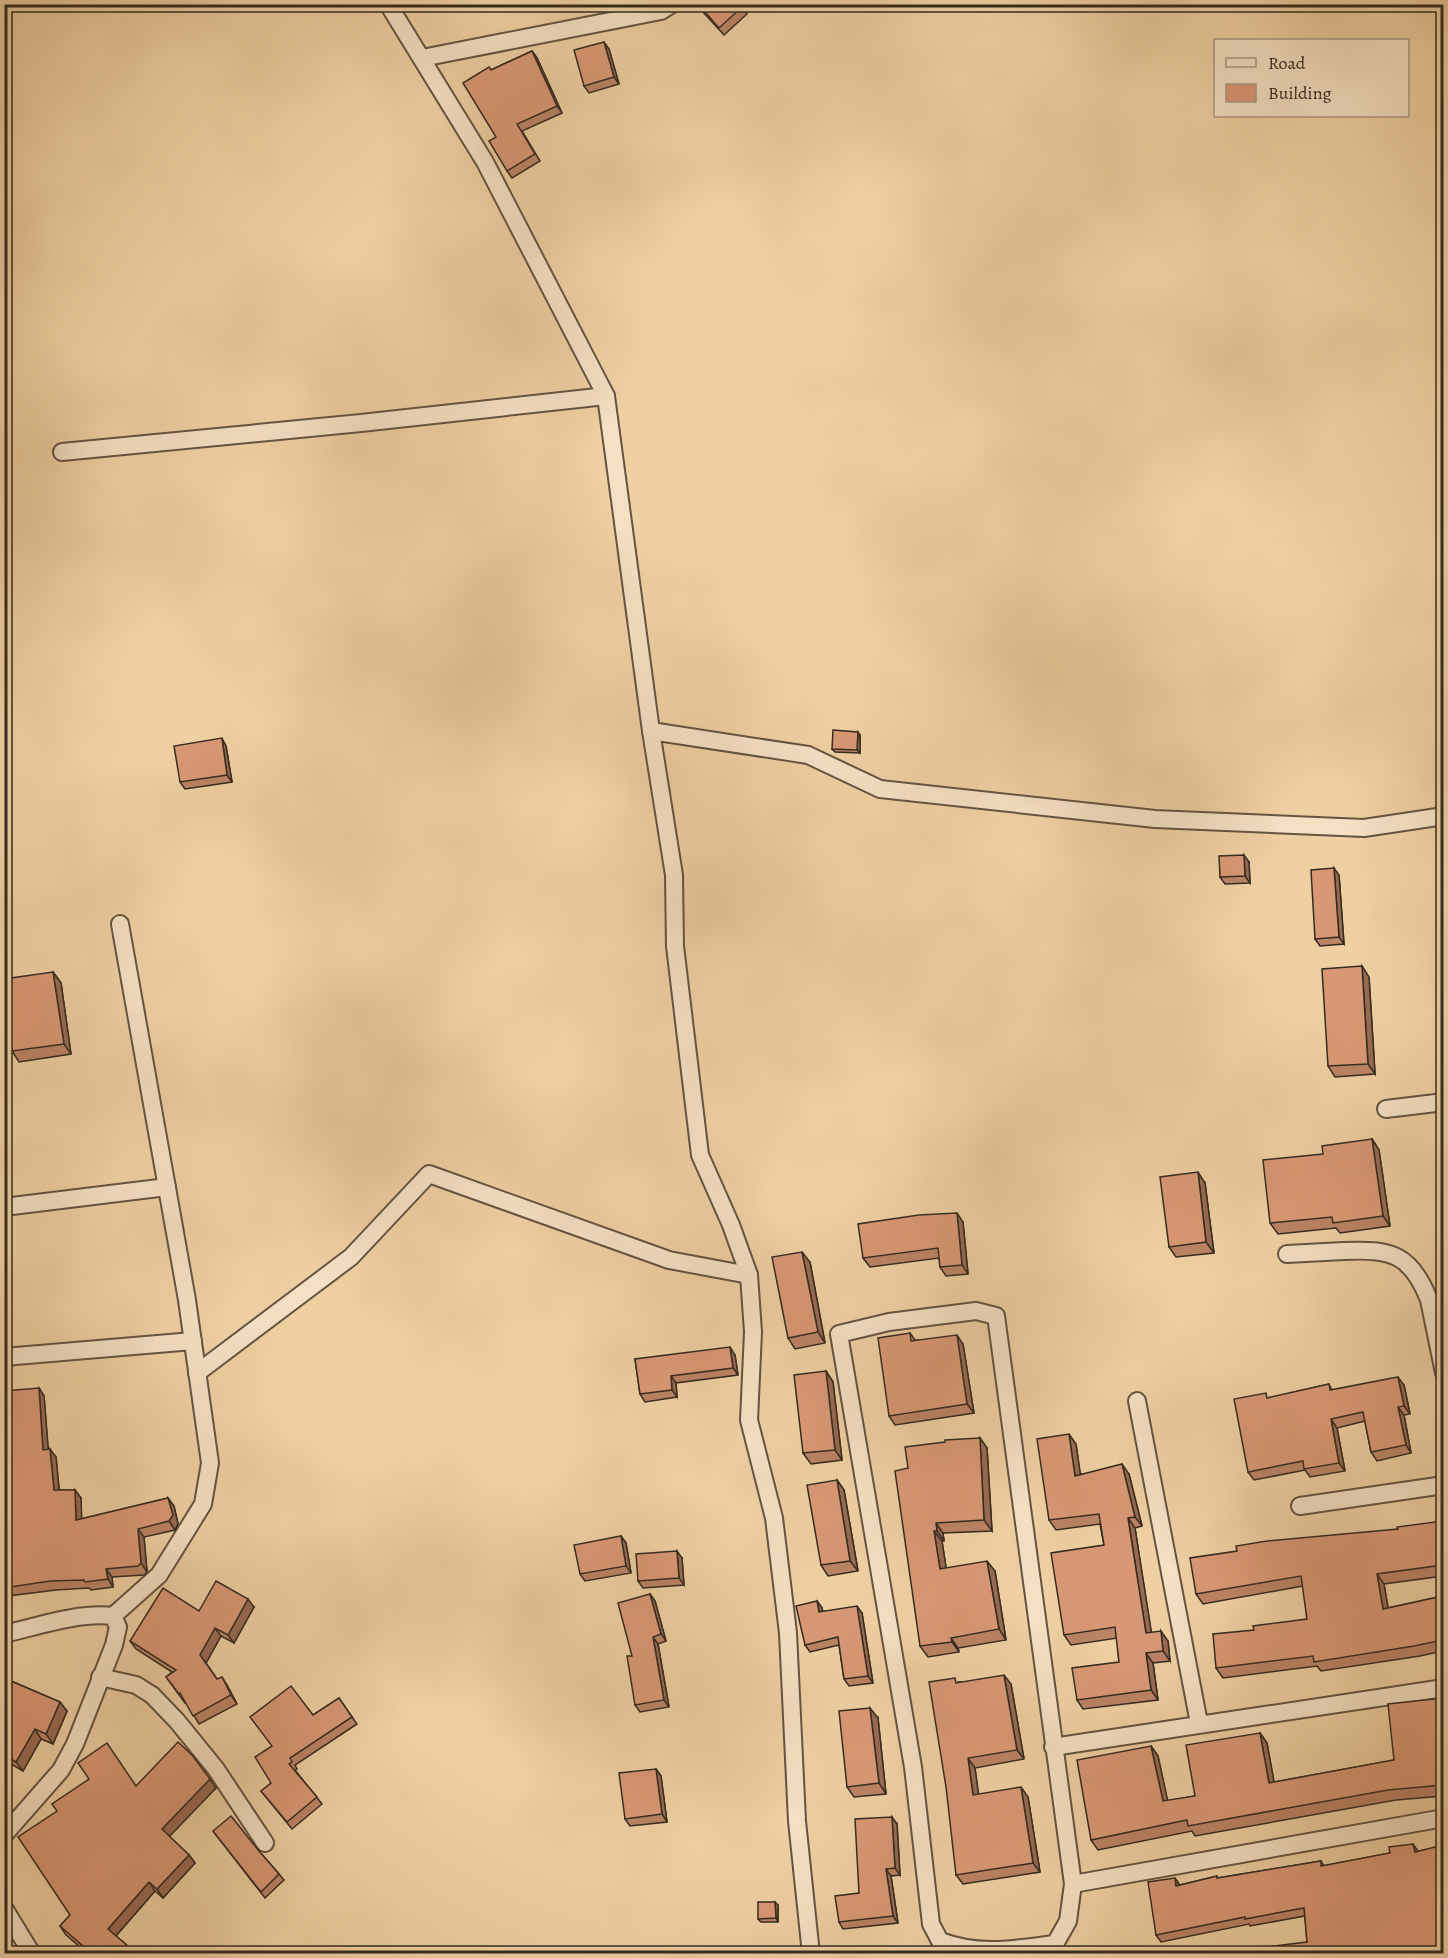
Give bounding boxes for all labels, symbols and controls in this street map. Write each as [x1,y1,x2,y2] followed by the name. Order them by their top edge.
[1214,39,1409,117] legend
[1268,51,1306,75] text: Road
[1268,81,1332,105] text: Building

